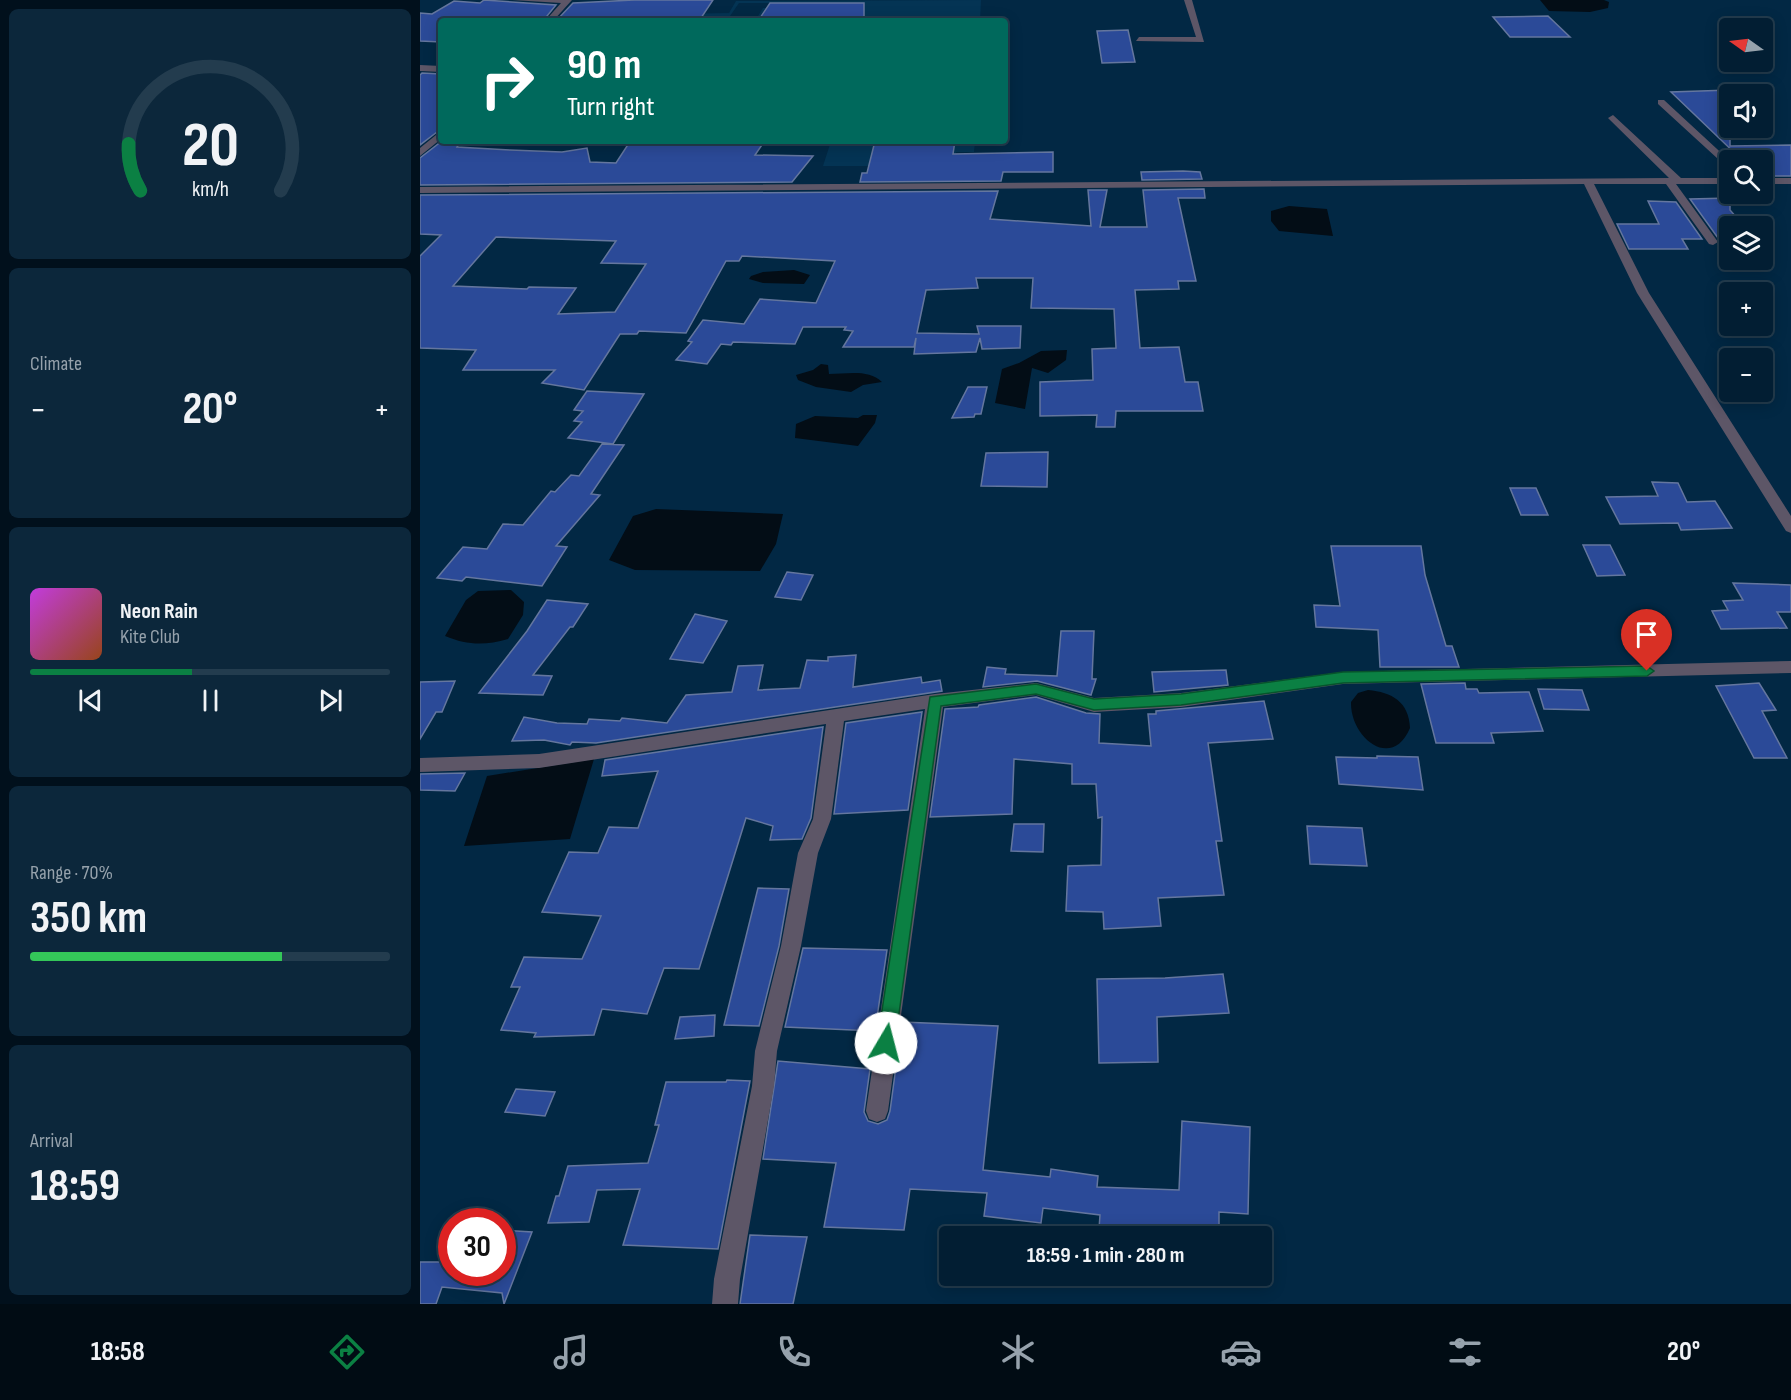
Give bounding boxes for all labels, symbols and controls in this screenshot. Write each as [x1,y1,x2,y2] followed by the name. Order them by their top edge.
[1719,18,1773,72] north arrow
[1719,18,1773,402] map controls
[567,40,641,91] text: 90 m
[468,42,546,120] icon: right
[1719,84,1773,138] button: sound
[567,91,654,123] text: Turn right
[181,109,239,184] text: 20
[1719,150,1773,204] button: search
[191,177,229,202] text: km/h
[1719,216,1773,270] button: layers
[1719,282,1773,336] button: +
[1719,348,1773,402] button: −
[30,352,82,376] text: Climate
[182,382,238,437] text: 20°
[30,390,46,430] text: −
[374,390,390,430] text: +
[120,598,198,625] text: Neon Rain
[1621,609,1672,671] pin
[1630,618,1663,651] icon: arrive
[120,625,180,649] text: Kite Club
[74,684,107,717] icon: previous
[194,684,227,717] icon: pause
[314,684,347,717] icon: next
[30,861,113,885] text: Range · 70%
[30,891,147,946] text: 350 km
[854,1011,918,1075] position arrow
[30,1129,73,1153] text: Arrival
[30,1159,120,1214] text: 18:59
[438,1208,516,1286] speed limit sign: 30
[1027,1242,1184,1269] text: 18:59 · 1 min · 280 m
[326,1331,368,1373] icon: directions
[550,1331,592,1373] icon: music
[773,1331,815,1373] icon: phone
[997,1331,1039,1373] icon: climate
[1220,1331,1262,1373] icon: car
[1444,1331,1486,1373] icon: filters
[91,1336,145,1368] text: 18:58
[1667,1336,1700,1368] text: 20°

